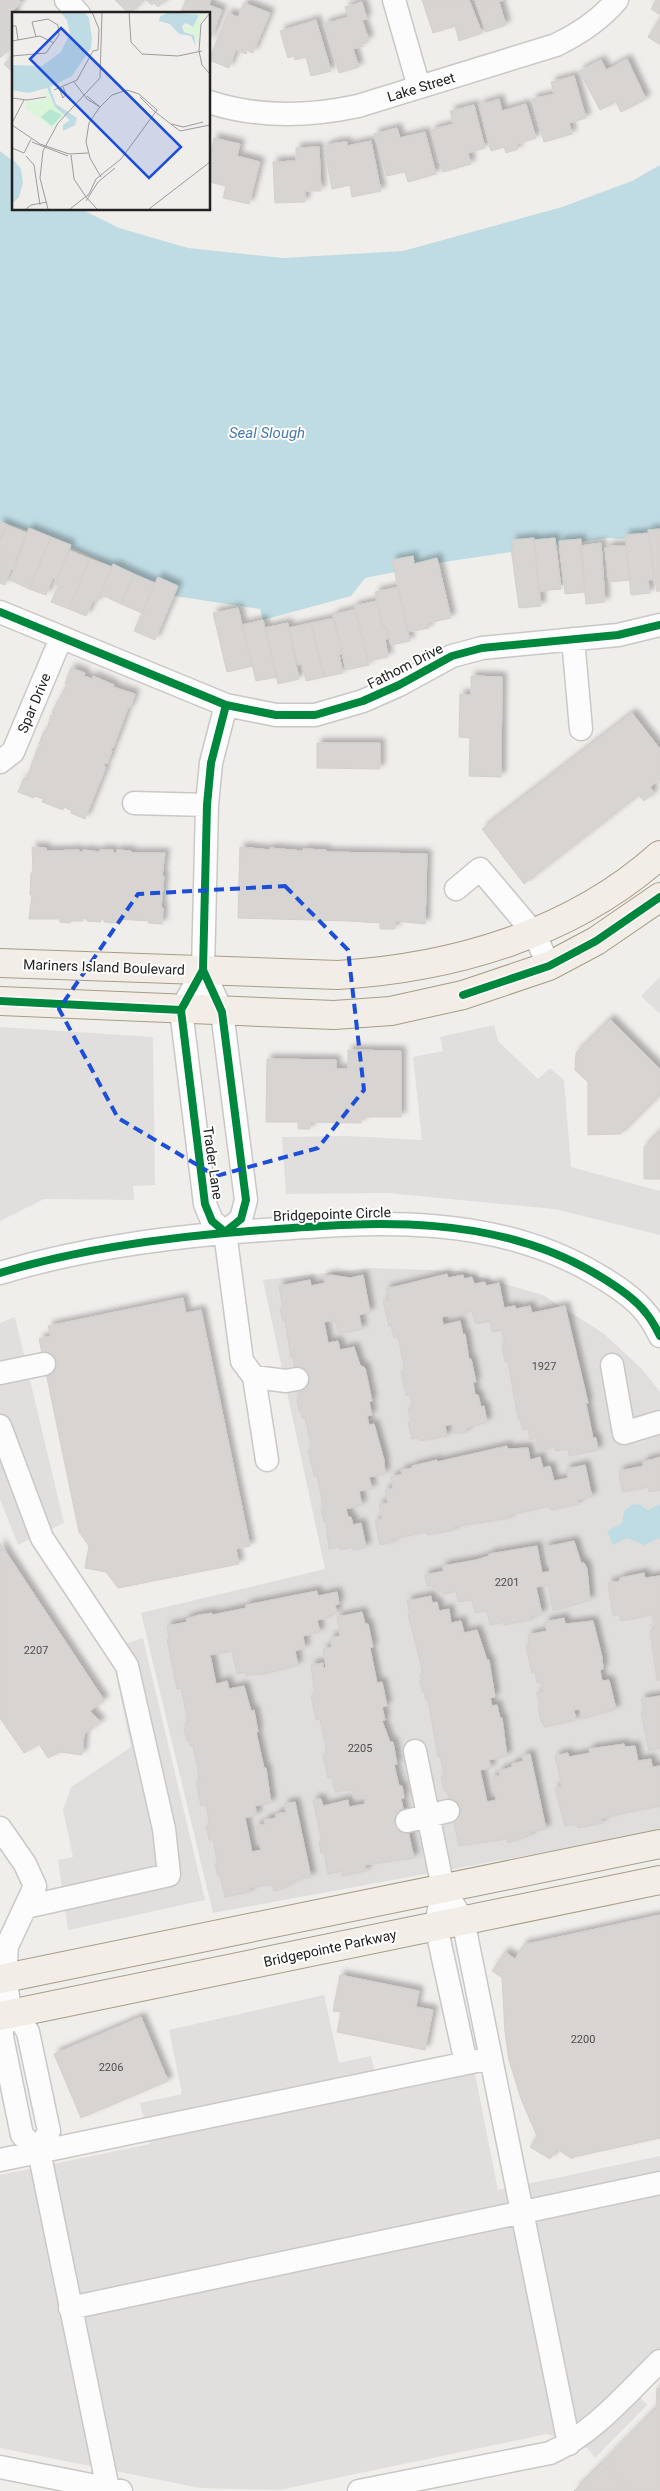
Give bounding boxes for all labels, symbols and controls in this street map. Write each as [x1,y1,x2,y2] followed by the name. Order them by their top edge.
[12,12,210,210] inset map
[385,69,457,105] street label: Lake Street
[229,424,305,442] water label: Seal Slough
[365,640,445,692] street label: Fathom Drive
[14,671,54,735] street label: Spar Drive
[23,956,185,978] street label: Mariners Island Boulevard
[200,1125,226,1201] street label: Trader Lane
[273,1204,391,1224] street label: Bridgepointe Circle
[532,1360,556,1373] house number: 1927
[495,1576,519,1589] house number: 2201
[24,1644,48,1657] house number: 2207
[348,1742,372,1755] house number: 2205
[262,1926,398,1970] street label: Bridgepointe Parkway
[571,2033,595,2046] house number: 2200
[99,2061,123,2074] house number: 2206

